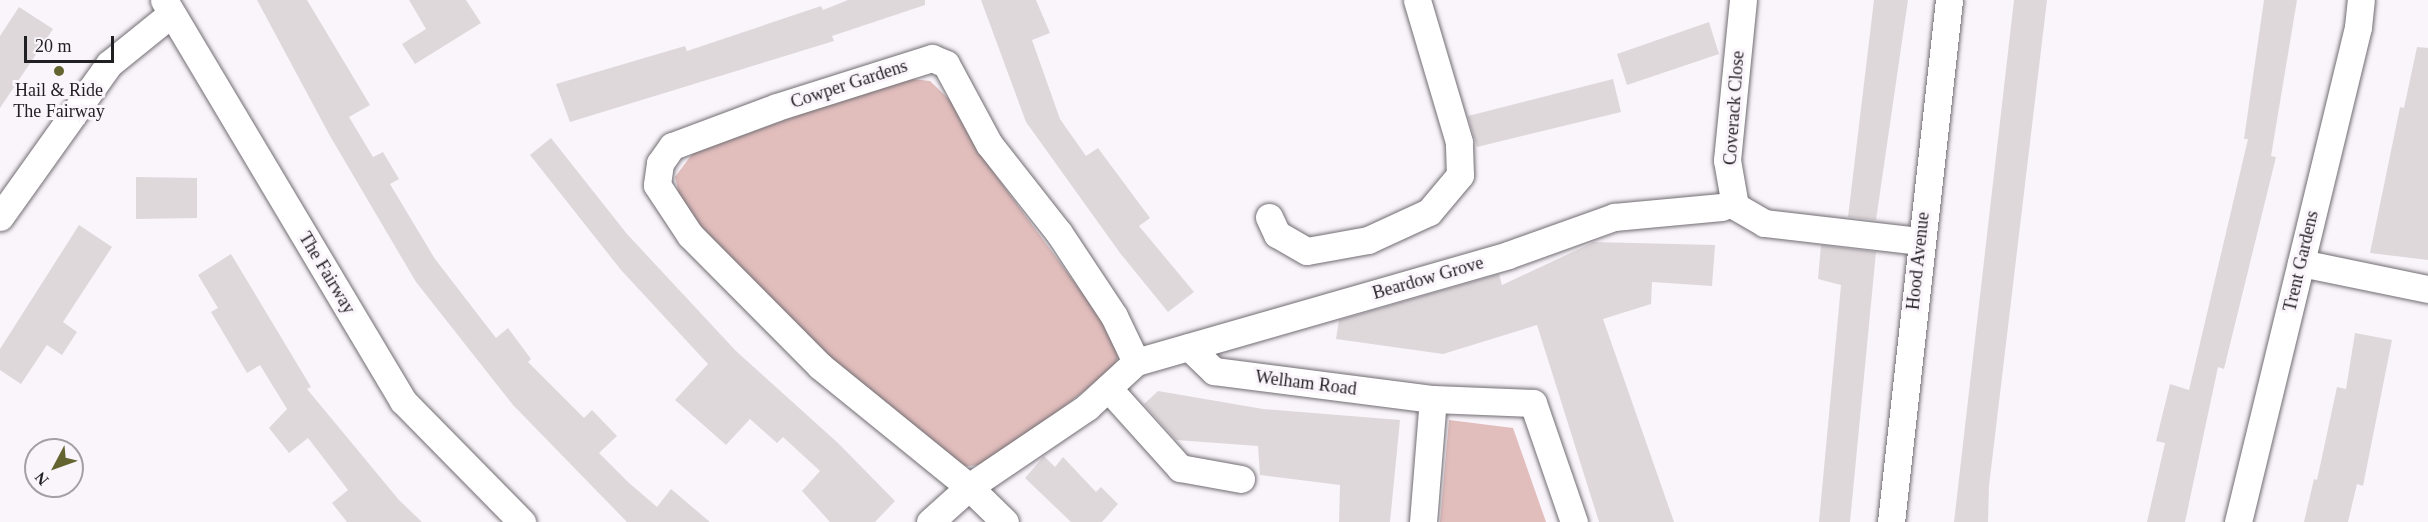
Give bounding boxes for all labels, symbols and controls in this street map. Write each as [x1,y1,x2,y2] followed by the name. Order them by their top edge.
[27,24,117,62] scale bar
[35,36,72,56] text: 20 m
[1719,50,1749,166] street label: Coverack Close
[788,55,910,113] street label: Cowper Gardens
[52,64,66,78] marker: Hail & Ride The Fairway
[13,80,105,122] place label: Hail & Ride The Fairway
[2279,208,2323,314] street label: Trent Gardens
[1902,211,1934,311] street label: Hood Avenue
[294,228,360,318] street label: The Fairway
[1370,252,1486,304] street label: Beardow Grove
[1254,366,1358,400] street label: Welham Road
[24,438,84,498] north arrow
[31,469,52,489] text: N

